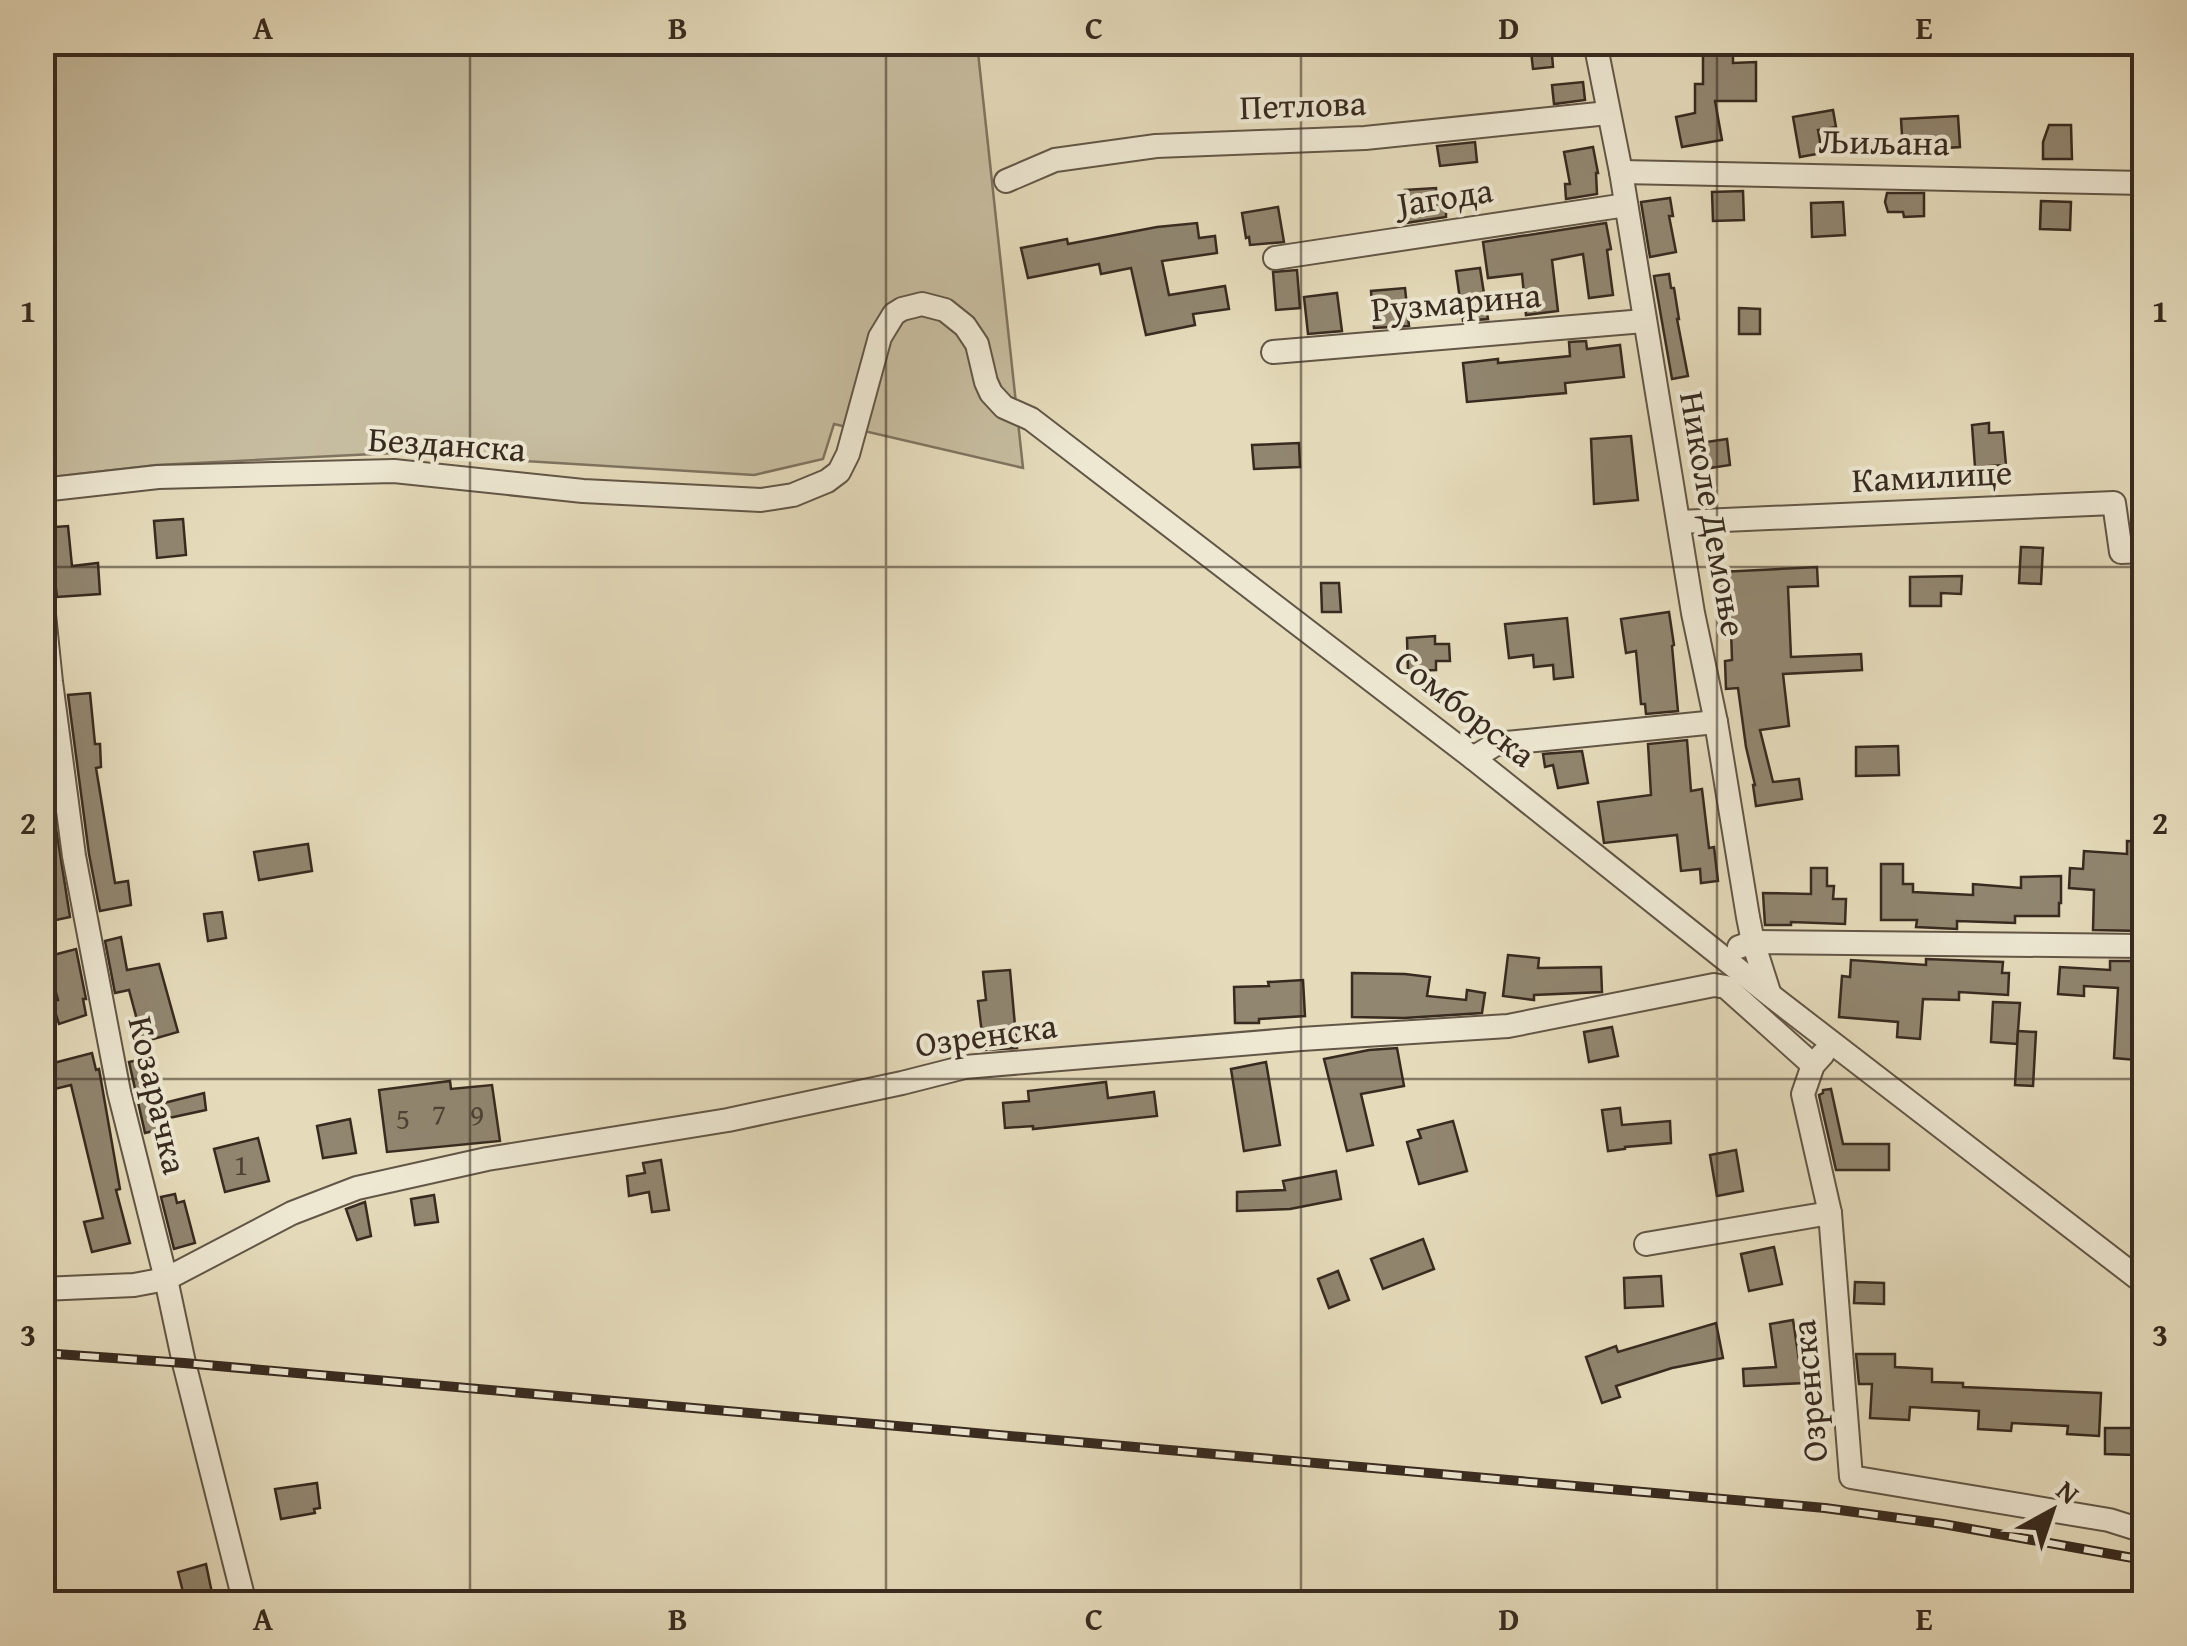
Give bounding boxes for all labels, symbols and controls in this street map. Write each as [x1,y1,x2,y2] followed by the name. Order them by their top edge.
[253,4,274,51] text: A
[668,4,688,51] text: B
[1085,4,1103,51] text: C
[1499,4,1519,51] text: D
[1915,4,1933,51] text: E
[1239,77,1368,132] street label: Петлова
[1818,115,1950,168] street label: Љиљана
[1390,164,1497,230] street label: Јагода
[1369,269,1543,334] street label: Рузмарина
[20,287,36,334] text: 1
[2152,287,2168,334] text: 1
[1667,387,1760,641] street label: Николе Демоње
[366,413,528,474] street label: Безданска
[1851,446,2013,505] street label: Камилице
[1384,636,1547,779] street label: Сомборска
[20,799,36,846] text: 2
[2152,799,2168,846] text: 2
[912,999,1060,1070] street label: Озренска
[116,1011,201,1179] street label: Козарачка
[432,1091,446,1135] house number: 7
[470,1092,484,1136] house number: 9
[396,1096,410,1140] house number: 5
[234,1142,248,1186] house number: 1
[20,1311,36,1358] text: 3
[2152,1311,2168,1358] text: 3
[1777,1317,1840,1464] street label: Озренска
[2002,1461,2102,1561] north arrow
[2048,1470,2089,1513] text: N
[253,1595,274,1642] text: A
[668,1595,688,1642] text: B
[1085,1595,1103,1642] text: C
[1499,1595,1519,1642] text: D
[1915,1595,1933,1642] text: E

